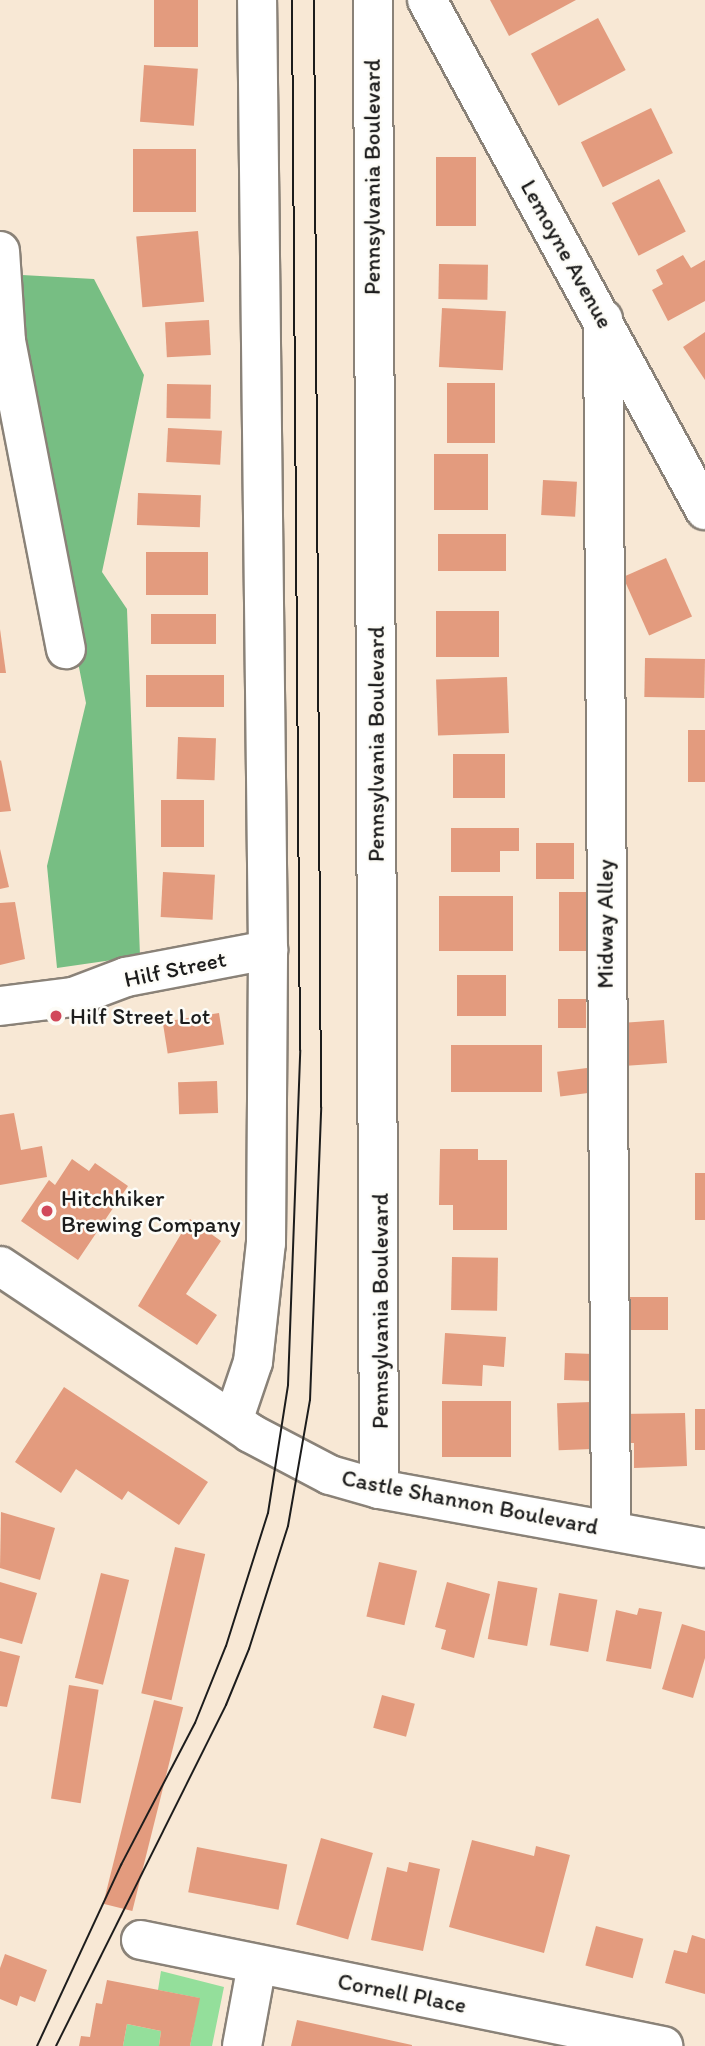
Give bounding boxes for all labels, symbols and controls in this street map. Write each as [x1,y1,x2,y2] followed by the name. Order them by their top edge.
[358,59,386,295] street label: Pennsylvania Boulevard
[515,175,619,333] street label: Lemoyne Avenue
[362,626,390,862] street label: Pennsylvania Boulevard
[591,859,619,989] street label: Midway Alley
[122,945,228,993] street label: Hilf Street
[70,1002,210,1030] place label: Hilf Street Lot
[48,1008,64,1024] marker: Hilf Street Lot
[61,1184,240,1238] place label: Hitchhiker Brewing Company
[366,1193,394,1429] street label: Pennsylvania Boulevard
[39,1203,55,1219] marker: Hitchhiker Brewing Company
[339,1463,601,1541] street label: Castle Shannon Boulevard
[336,1967,468,2019] street label: Cornell Place

